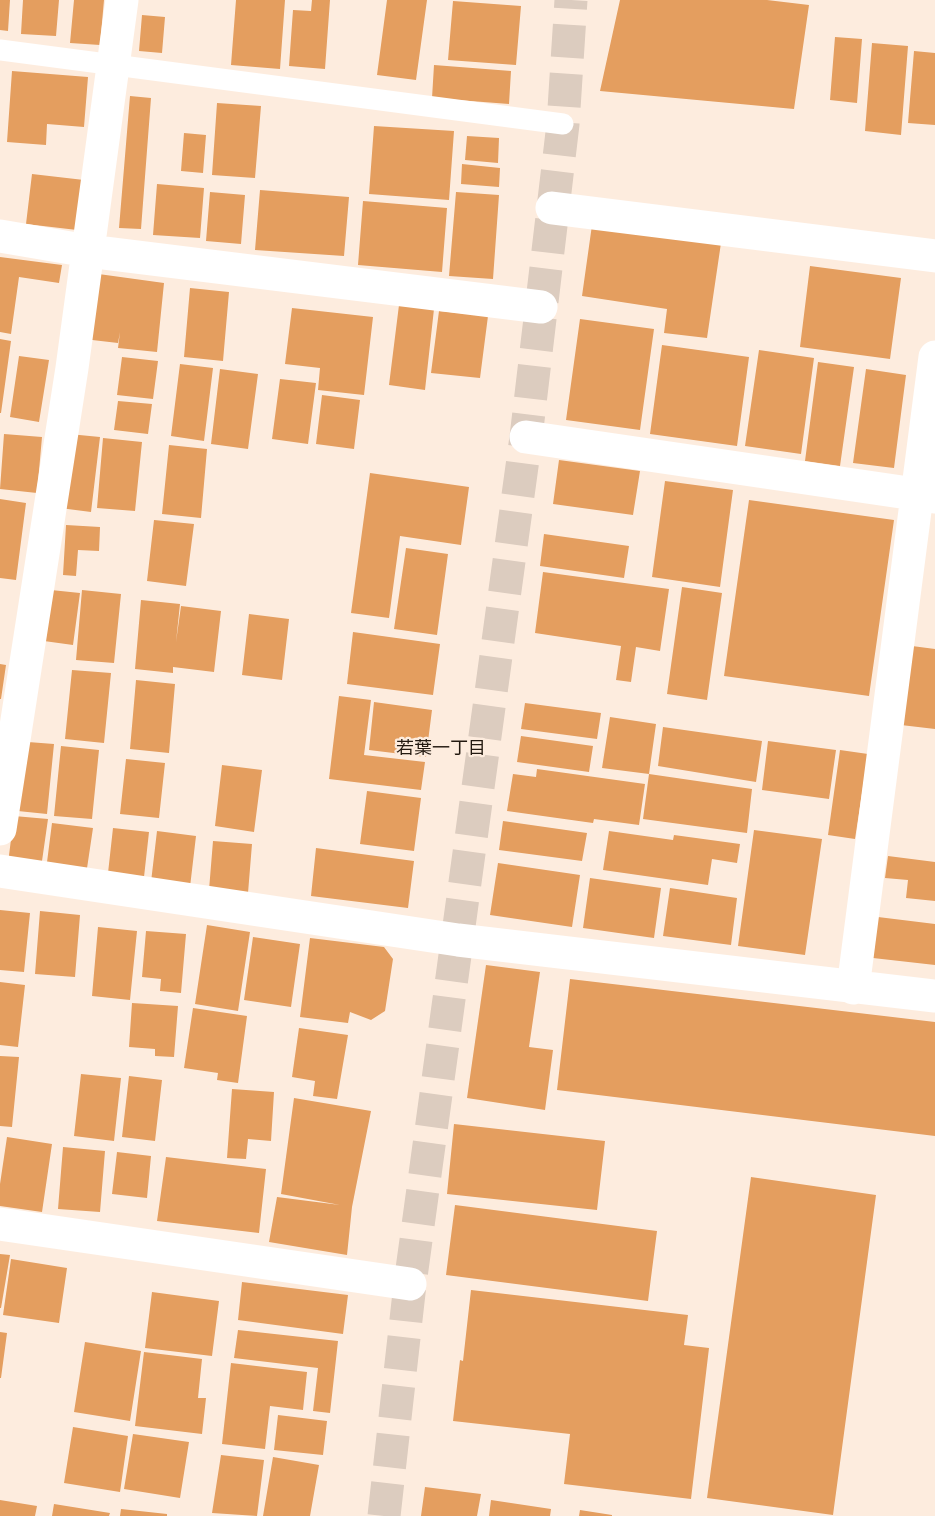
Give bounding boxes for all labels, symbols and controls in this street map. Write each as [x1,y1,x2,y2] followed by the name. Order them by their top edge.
[396,737,486,759] district label: 若葉一丁目

